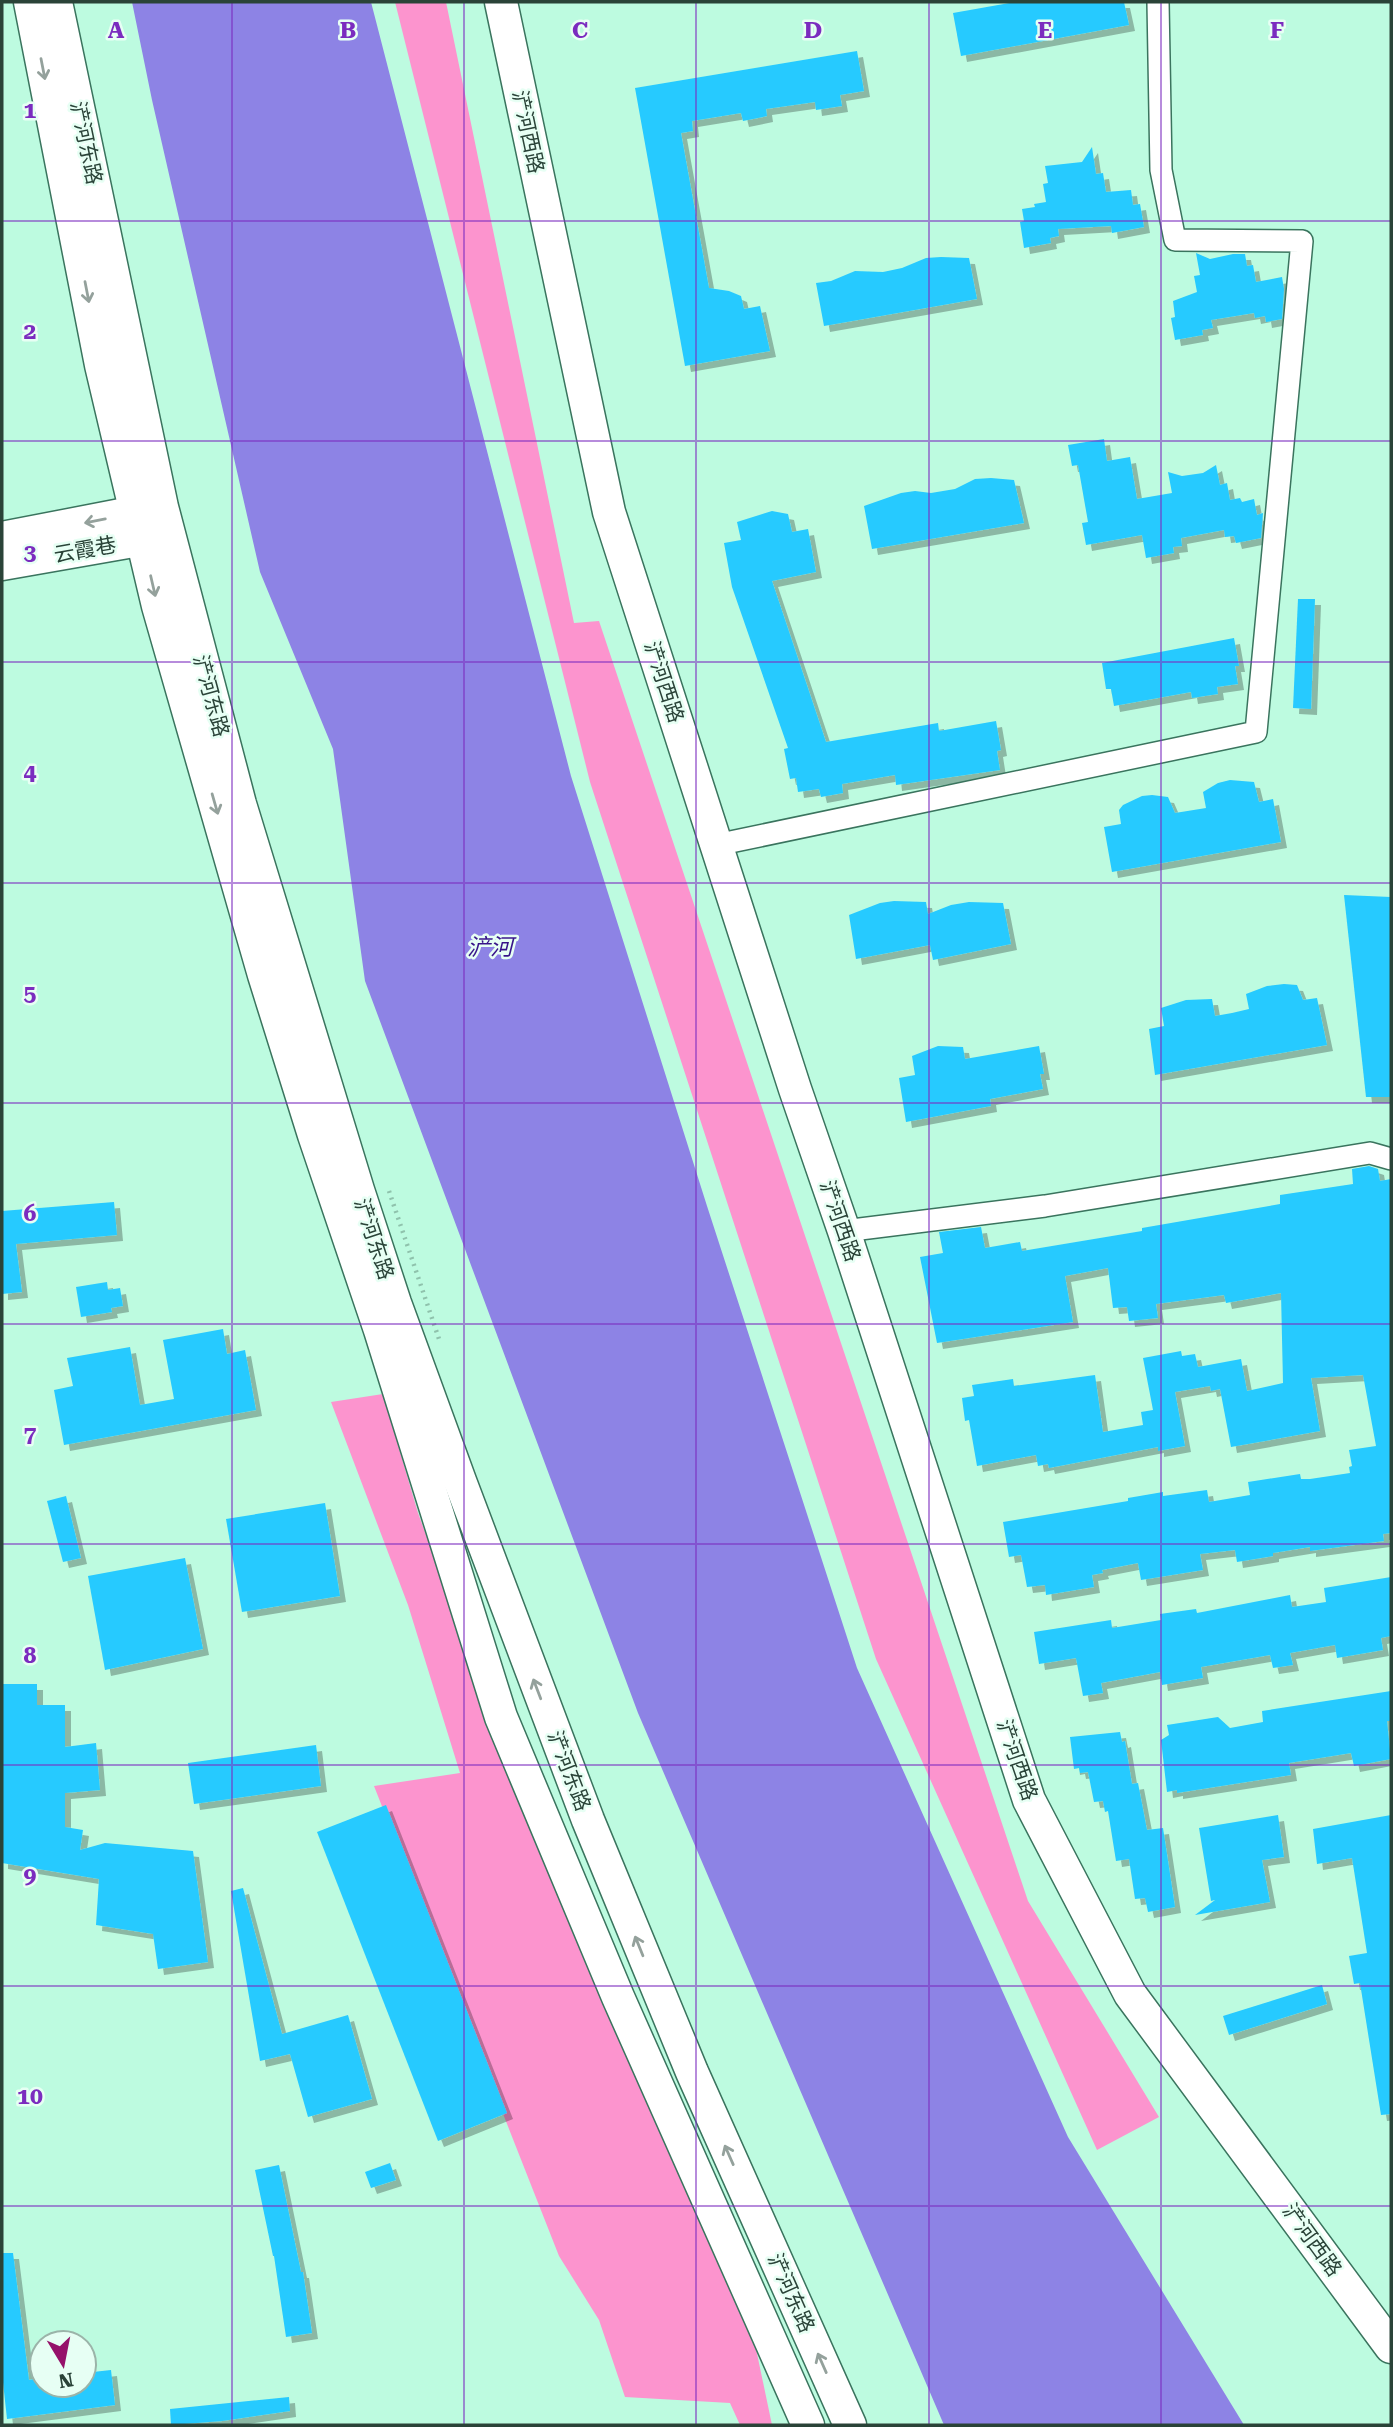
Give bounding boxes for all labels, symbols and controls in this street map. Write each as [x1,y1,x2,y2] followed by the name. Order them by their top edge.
[108,17,125,44] text: A
[340,17,356,44] text: B
[572,17,588,44] text: C
[804,17,822,44] text: D
[1038,17,1052,44] text: E
[1270,17,1284,44] text: F
[37,57,51,80] one-way arrow
[508,88,548,176] street label: 浐河西路
[24,97,37,124] text: 1
[66,99,106,187] street label: 浐河东路
[80,280,94,303] one-way arrow
[24,318,36,345] text: 2
[84,515,107,528] one-way arrow
[52,533,118,567] street label: 云霞巷
[24,539,37,566] text: 3
[147,574,160,597] one-way arrow
[640,638,688,726] street label: 浐河西路
[189,652,233,740] street label: 浐河东路
[24,759,37,786] text: 4
[210,793,223,815] one-way arrow
[467,934,517,961] water label: 浐河
[24,980,37,1007] text: 5
[815,1177,865,1265] street label: 浐河西路
[350,1195,398,1283] street label: 浐河东路
[24,1200,37,1227] text: 6
[24,1421,37,1448] text: 7
[24,1642,37,1669] text: 8
[530,1679,543,1701] one-way arrow
[992,1716,1042,1804] street label: 浐河西路
[543,1727,595,1815] street label: 浐河东路
[24,1862,37,1889] text: 9
[632,1936,645,1958] one-way arrow
[17,2083,43,2110] text: 10
[722,2145,735,2166] one-way arrow
[1278,2199,1346,2281] street label: 浐河西路
[763,2250,819,2336] street label: 浐河东路
[28,2329,98,2399] north arrow
[815,2353,828,2374] one-way arrow
[56,2368,75,2393] text: N

